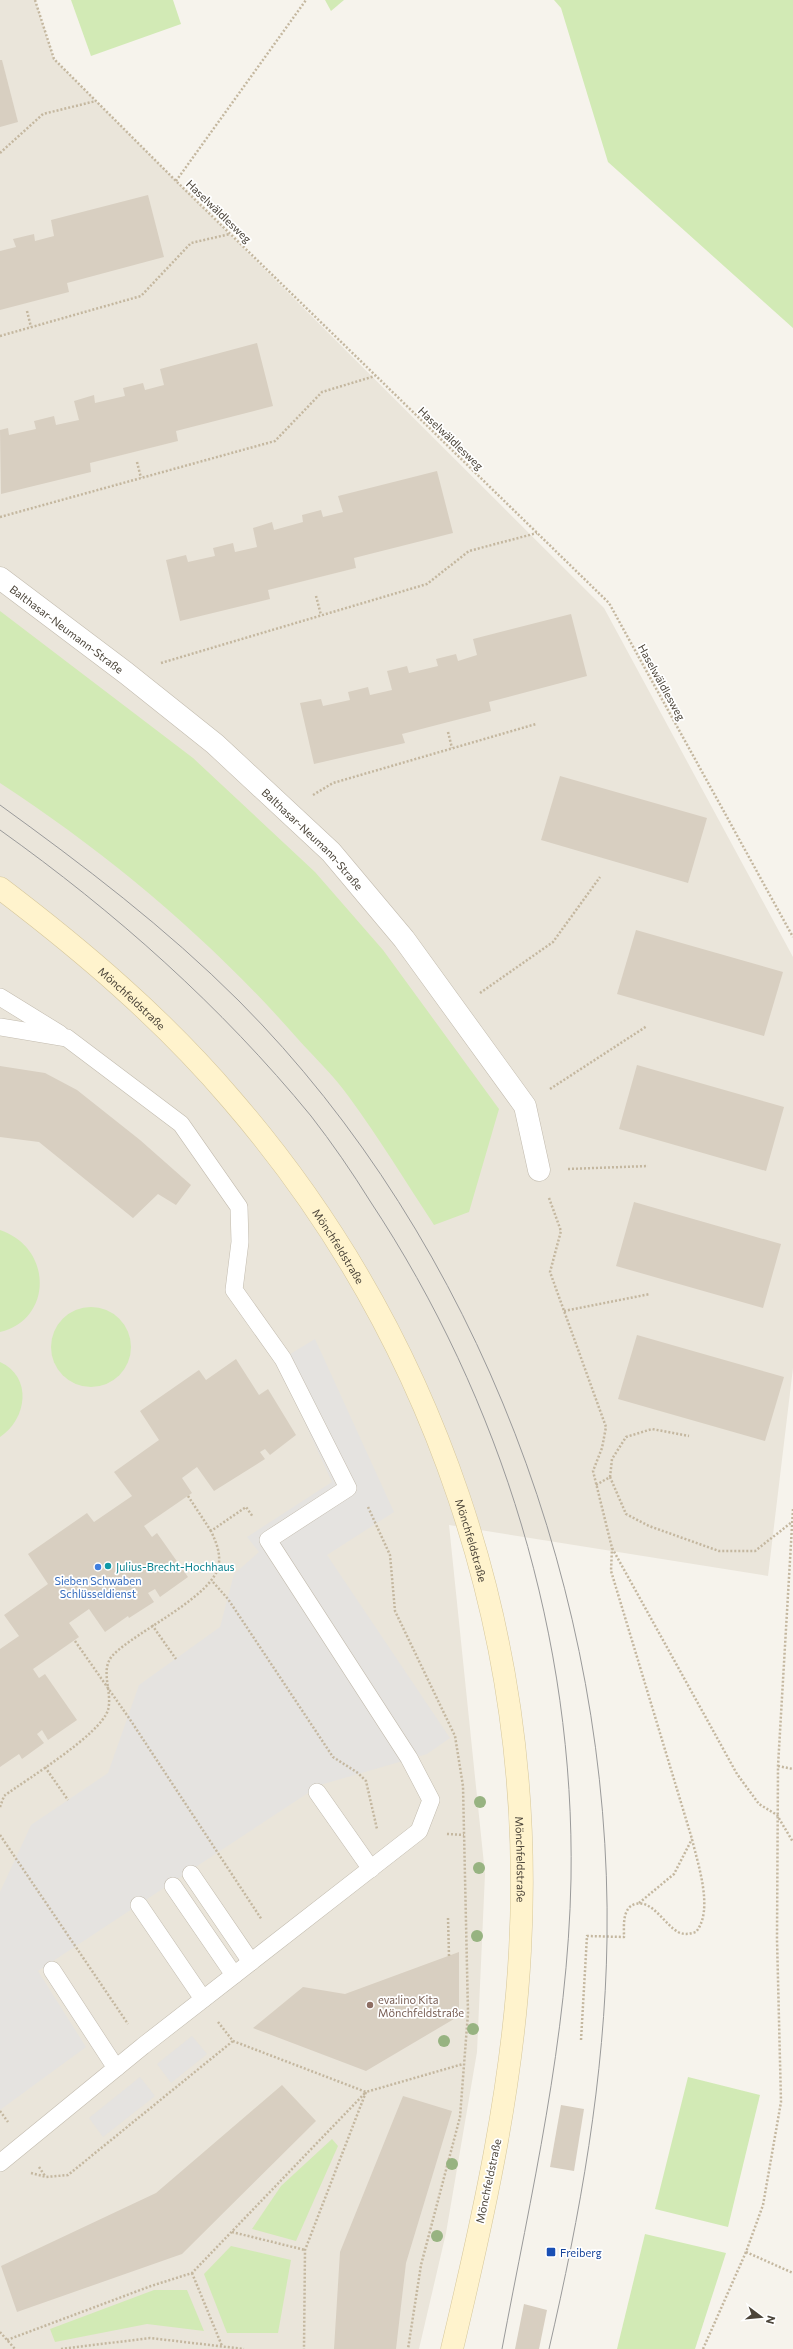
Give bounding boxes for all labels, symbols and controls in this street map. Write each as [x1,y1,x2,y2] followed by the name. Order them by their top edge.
[184,177,254,245] street label: Haselwäldlesweg
[416,404,486,472] street label: Haselwäldlesweg
[8,582,126,676] street label: Balthasar-Neumann-Straße
[636,642,688,722] street label: Haselwäldlesweg
[260,785,366,892] street label: Balthasar-Neumann-Straße
[96,964,169,1032] street label: Mönchfeldstraße
[311,1206,367,1286] street label: Mönchfeldstraße
[453,1497,490,1583] street label: Mönchfeldstraße
[116,1560,235,1574] place label: Julius-Brecht-Hochhaus
[103,1561,113,1571] marker: Julius-Brecht-Hochhaus
[93,1562,103,1572] marker: Sieben Schwaben Schlüsseldienst
[55,1574,141,1600] place label: Sieben Schwaben Schlüsseldienst
[514,1816,528,1903] street label: Mönchfeldstraße
[378,1993,464,2019] place label: eva:lino Kita Mönchfeldstraße
[365,2000,375,2010] marker: eva:lino Kita Mönchfeldstraße
[473,2137,503,2224] street label: Mönchfeldstraße
[545,2246,557,2258] marker: Freiberg
[560,2246,602,2259] place label: Freiberg
[741,2297,781,2337] north arrow
[764,2314,778,2326] text: N

